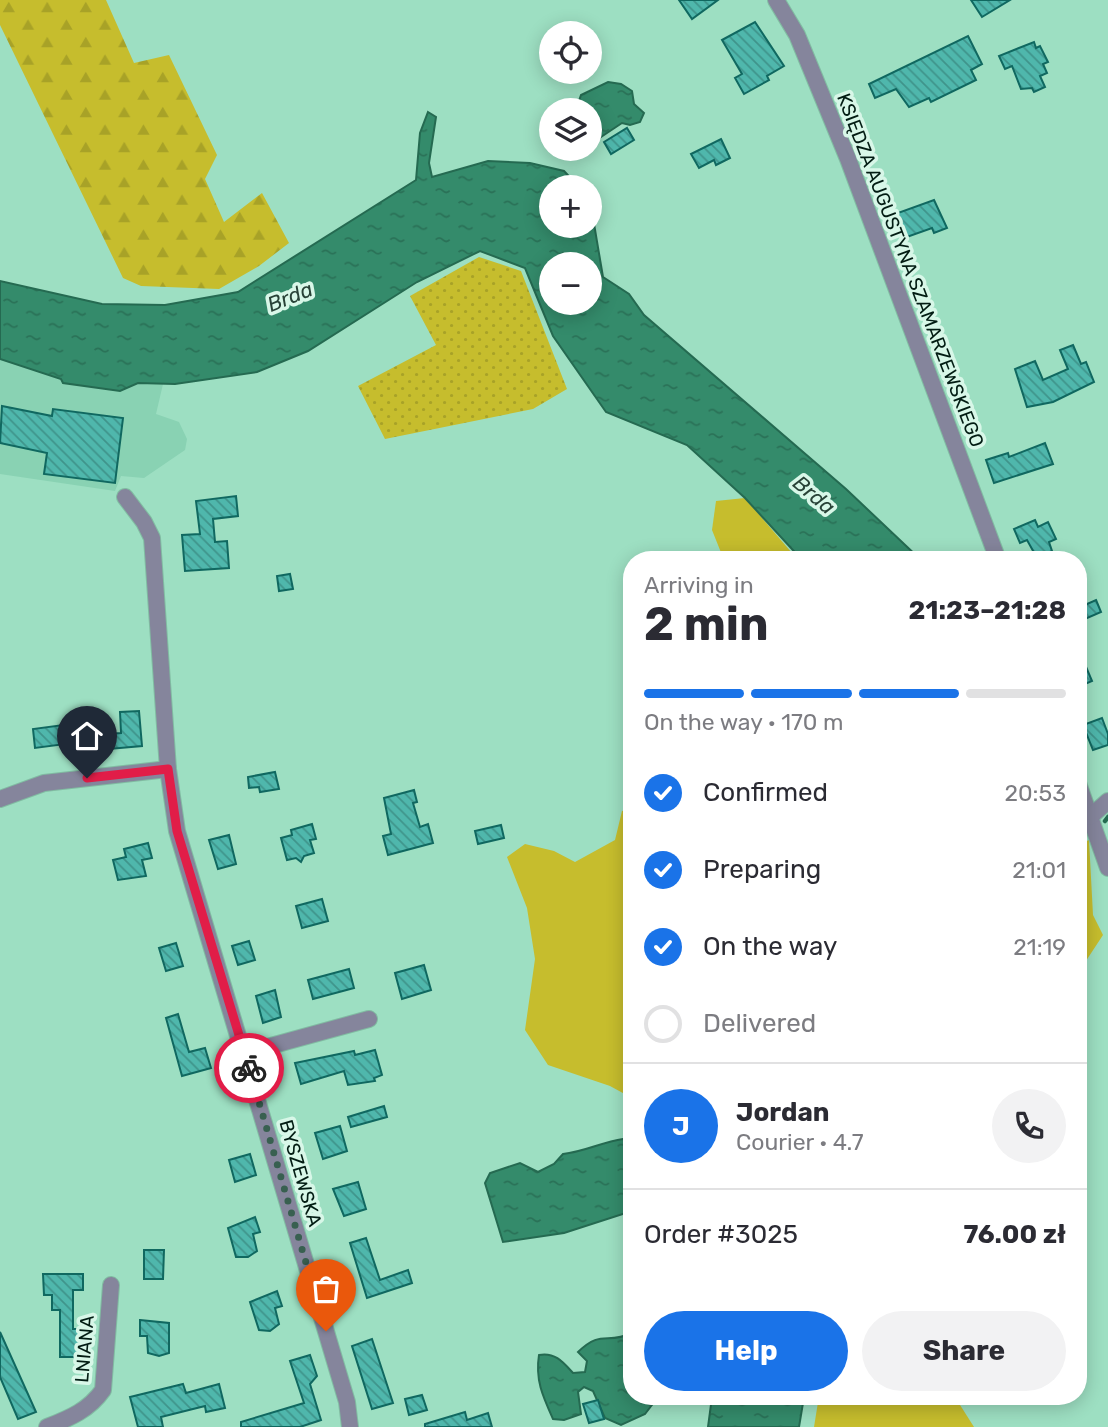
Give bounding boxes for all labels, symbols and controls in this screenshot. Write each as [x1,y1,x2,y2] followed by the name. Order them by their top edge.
[539,21,602,315] map controls
[539,21,602,84] button: locate
[832,90,989,450] street label: KSIĘDZA AUGUSTYNA SZAMARZEWSKIEGO
[539,98,602,161] button: layers
[539,175,602,238] button: +
[539,252,602,315] button: −
[263,276,316,317] water label: Brda
[788,470,840,519] water label: Brda
[644,571,754,599] text: Arriving in
[909,595,1066,626] text: 21:23–21:28
[644,597,769,652] text: 2 min
[57,706,117,778] pin
[644,708,843,736] text: On the way · 170 m
[68,717,106,755] icon: home
[644,774,682,812] icon: check
[703,777,828,808] text: Confirmed
[1005,779,1066,807] text: 20:53
[644,851,682,889] icon: check
[703,854,821,885] text: Preparing
[1012,856,1066,884] text: 21:01
[644,928,682,966] icon: check
[703,931,837,962] text: On the way
[1013,933,1066,961] text: 21:19
[703,1008,816,1039] text: Delivered
[214,1033,284,1103] courier
[230,1049,268,1087] icon: bike
[992,1089,1066,1163] button: phone
[736,1097,829,1128] text: Jordan
[672,1111,690,1142] text: J
[274,1117,327,1229] street label: BYSZEWSKA
[736,1128,863,1156] text: Courier · 4.7
[644,1219,798,1250] text: Order #3025
[963,1219,1066,1250] text: 76.00 zł
[296,1259,356,1331] pin
[307,1270,345,1308] icon: bag
[644,1311,848,1391] button: Help
[862,1311,1066,1391] button: Share
[70,1314,99,1384] street label: LNIANA

